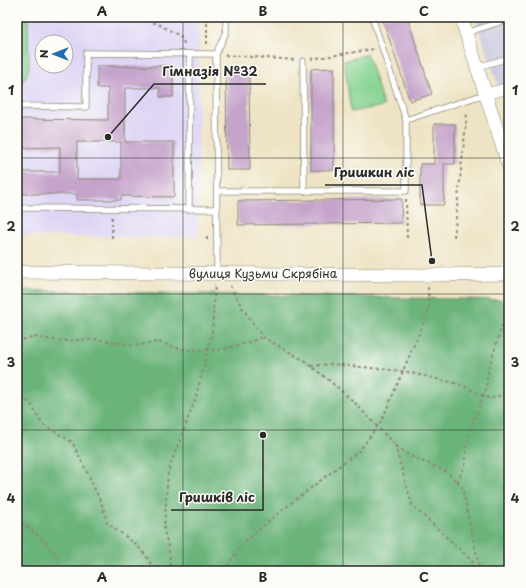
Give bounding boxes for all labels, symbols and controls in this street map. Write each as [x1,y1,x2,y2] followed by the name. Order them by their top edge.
[97,1,107,20] text: A
[259,1,268,20] text: B
[419,1,429,20] text: C
[34,34,74,74] north arrow
[35,49,52,58] text: N
[154,59,266,84] callout: Гімназія №32
[162,61,258,80] text: Гімназія №32
[8,80,14,99] text: 1
[512,80,518,99] text: 1
[325,160,422,185] callout: Гришкин ліс
[334,162,414,181] text: Гришкин ліс
[6,216,16,235] text: 2
[510,216,520,235] text: 2
[189,264,338,282] street label: вулиця Кузьми Скрябіна
[7,352,16,371] text: 3
[511,352,520,371] text: 3
[171,485,263,510] callout: Гришків ліс
[179,487,255,506] text: Гришків ліс
[7,488,16,507] text: 4
[511,488,520,507] text: 4
[97,567,107,586] text: A
[259,567,268,586] text: B
[419,567,429,586] text: C

